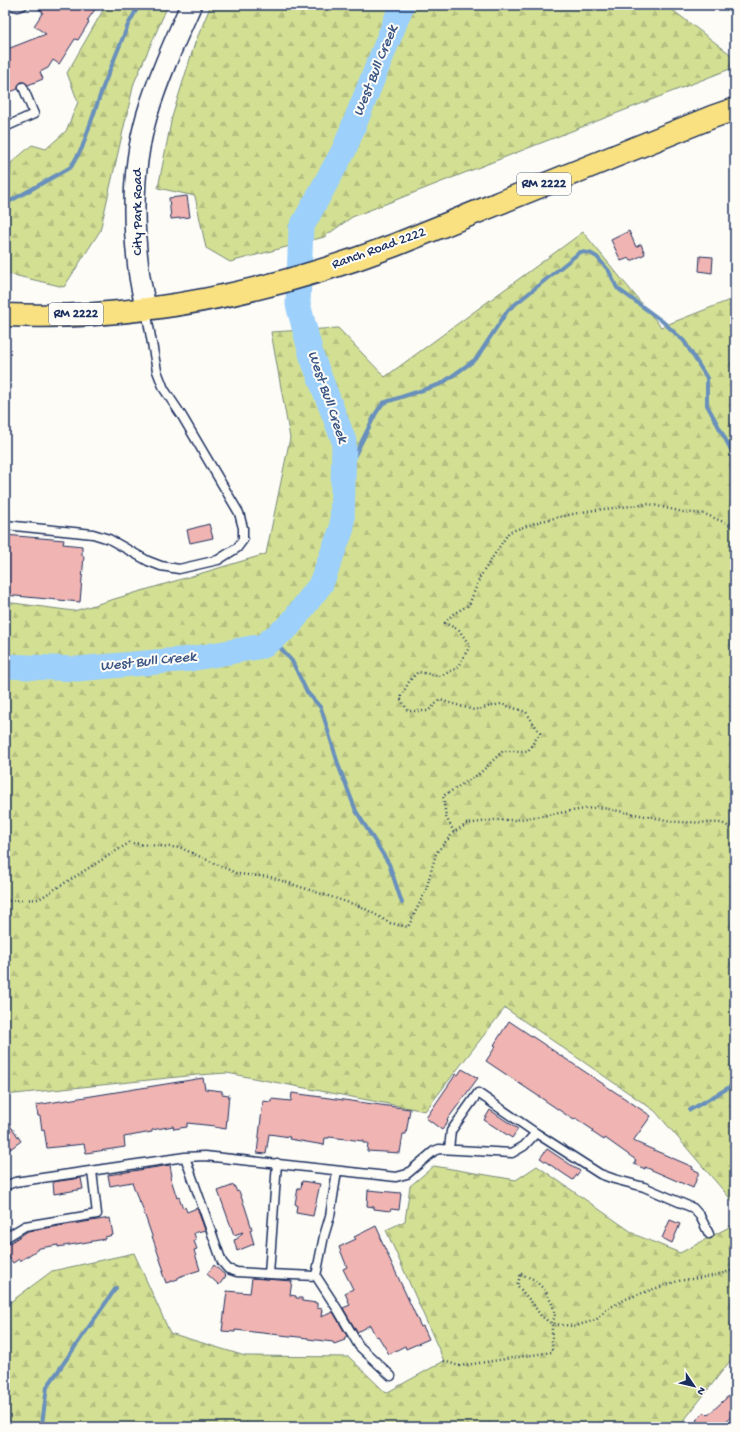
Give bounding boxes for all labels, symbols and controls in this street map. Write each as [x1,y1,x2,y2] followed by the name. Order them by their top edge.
[350,22,403,119] water label: West Bull Creek
[130,167,147,256] street label: City Park Road
[517,173,571,195] road number: RM 2222
[330,224,428,274] street label: Ranch Road 2222
[49,303,103,325] road number: RM 2222
[303,349,352,447] water label: West Bull Creek
[99,648,198,676] water label: West Bull Creek
[674,1366,714,1406] north arrow
[694,1384,708,1397] text: N

